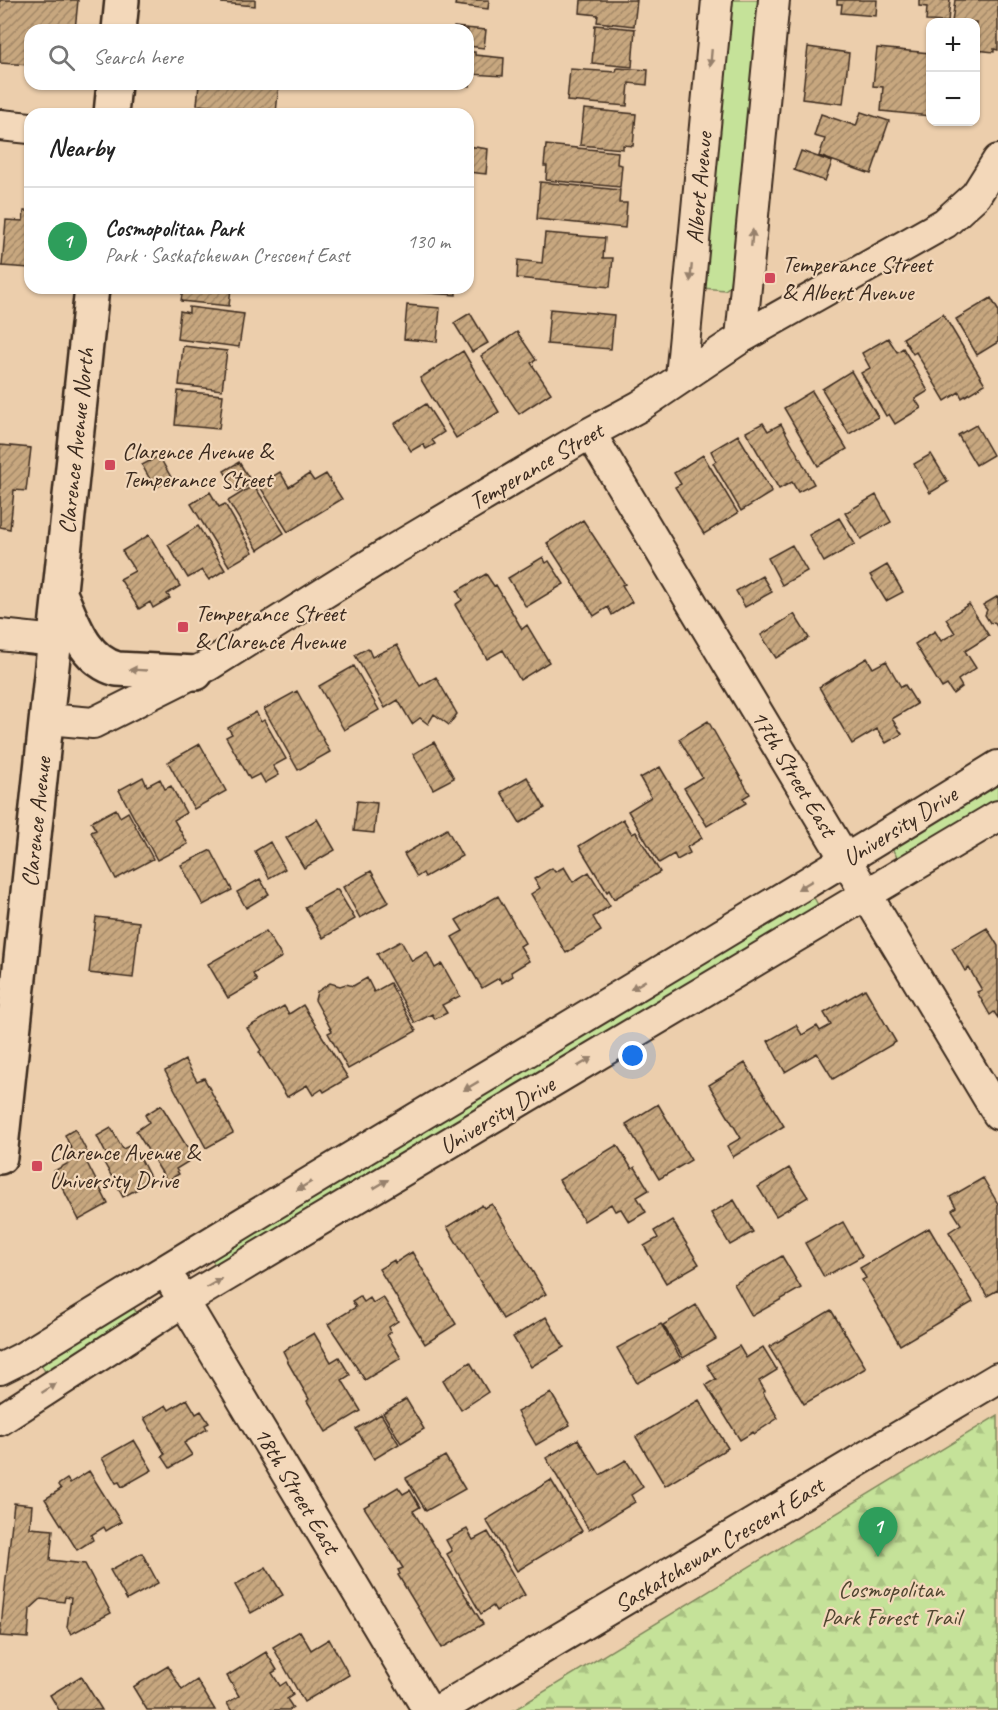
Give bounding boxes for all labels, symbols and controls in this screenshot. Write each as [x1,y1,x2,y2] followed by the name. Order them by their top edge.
[926,18,980,126] map controls
[926,18,980,72] button: +
[24,24,474,90] search box
[45,41,78,74] icon: search
[93,43,183,71] text: Search here
[706,49,716,68] one-way arrow
[926,72,980,126] button: −
[679,129,719,245] street label: Albert Avenue
[48,131,113,164] text: Nearby
[105,215,244,243] text: Cosmopolitan Park
[747,228,757,247] one-way arrow
[63,229,72,254] text: 1
[407,229,450,254] text: 130 m
[105,243,350,268] text: Park · Saskatchewan Crescent East
[782,249,934,307] place label: Temperance Street & Albert Avenue
[686,264,696,283] one-way arrow
[763,271,777,285] marker: Temperance Street & Albert Avenue
[51,345,101,535] street label: Clarence Avenue North
[464,414,610,517] street label: Temperance Street
[122,436,274,494] place label: Clarence Avenue & Temperance Street
[103,458,117,472] marker: Clarence Avenue & Temperance Street
[195,598,347,656] place label: Temperance Street & Clarence Avenue
[176,620,190,634] marker: Temperance Street & Clarence Avenue
[128,666,147,675] one-way arrow
[744,704,845,844] street label: 17th Street East
[14,753,58,889] street label: Clarence Avenue
[837,778,964,873] street label: University Drive
[797,879,813,890] one-way arrow
[630,980,646,991] one-way arrow
[618,1041,647,1070] your location
[577,1057,593,1068] one-way arrow
[434,1068,562,1161] street label: University Drive
[463,1080,479,1091] one-way arrow
[49,1137,201,1195] place label: Clarence Avenue & University Drive
[30,1159,44,1173] marker: Clarence Avenue & University Drive
[373,1178,389,1189] one-way arrow
[295,1181,312,1191] one-way arrow
[206,1278,222,1289] one-way arrow
[41,1383,57,1394] one-way arrow
[247,1421,348,1561] street label: 18th Street East
[609,1469,831,1619] street label: Saskatchewan Crescent East
[858,1508,898,1557] pin: 1
[822,1574,964,1632] park label: Cosmopolitan Park Forest Trail

